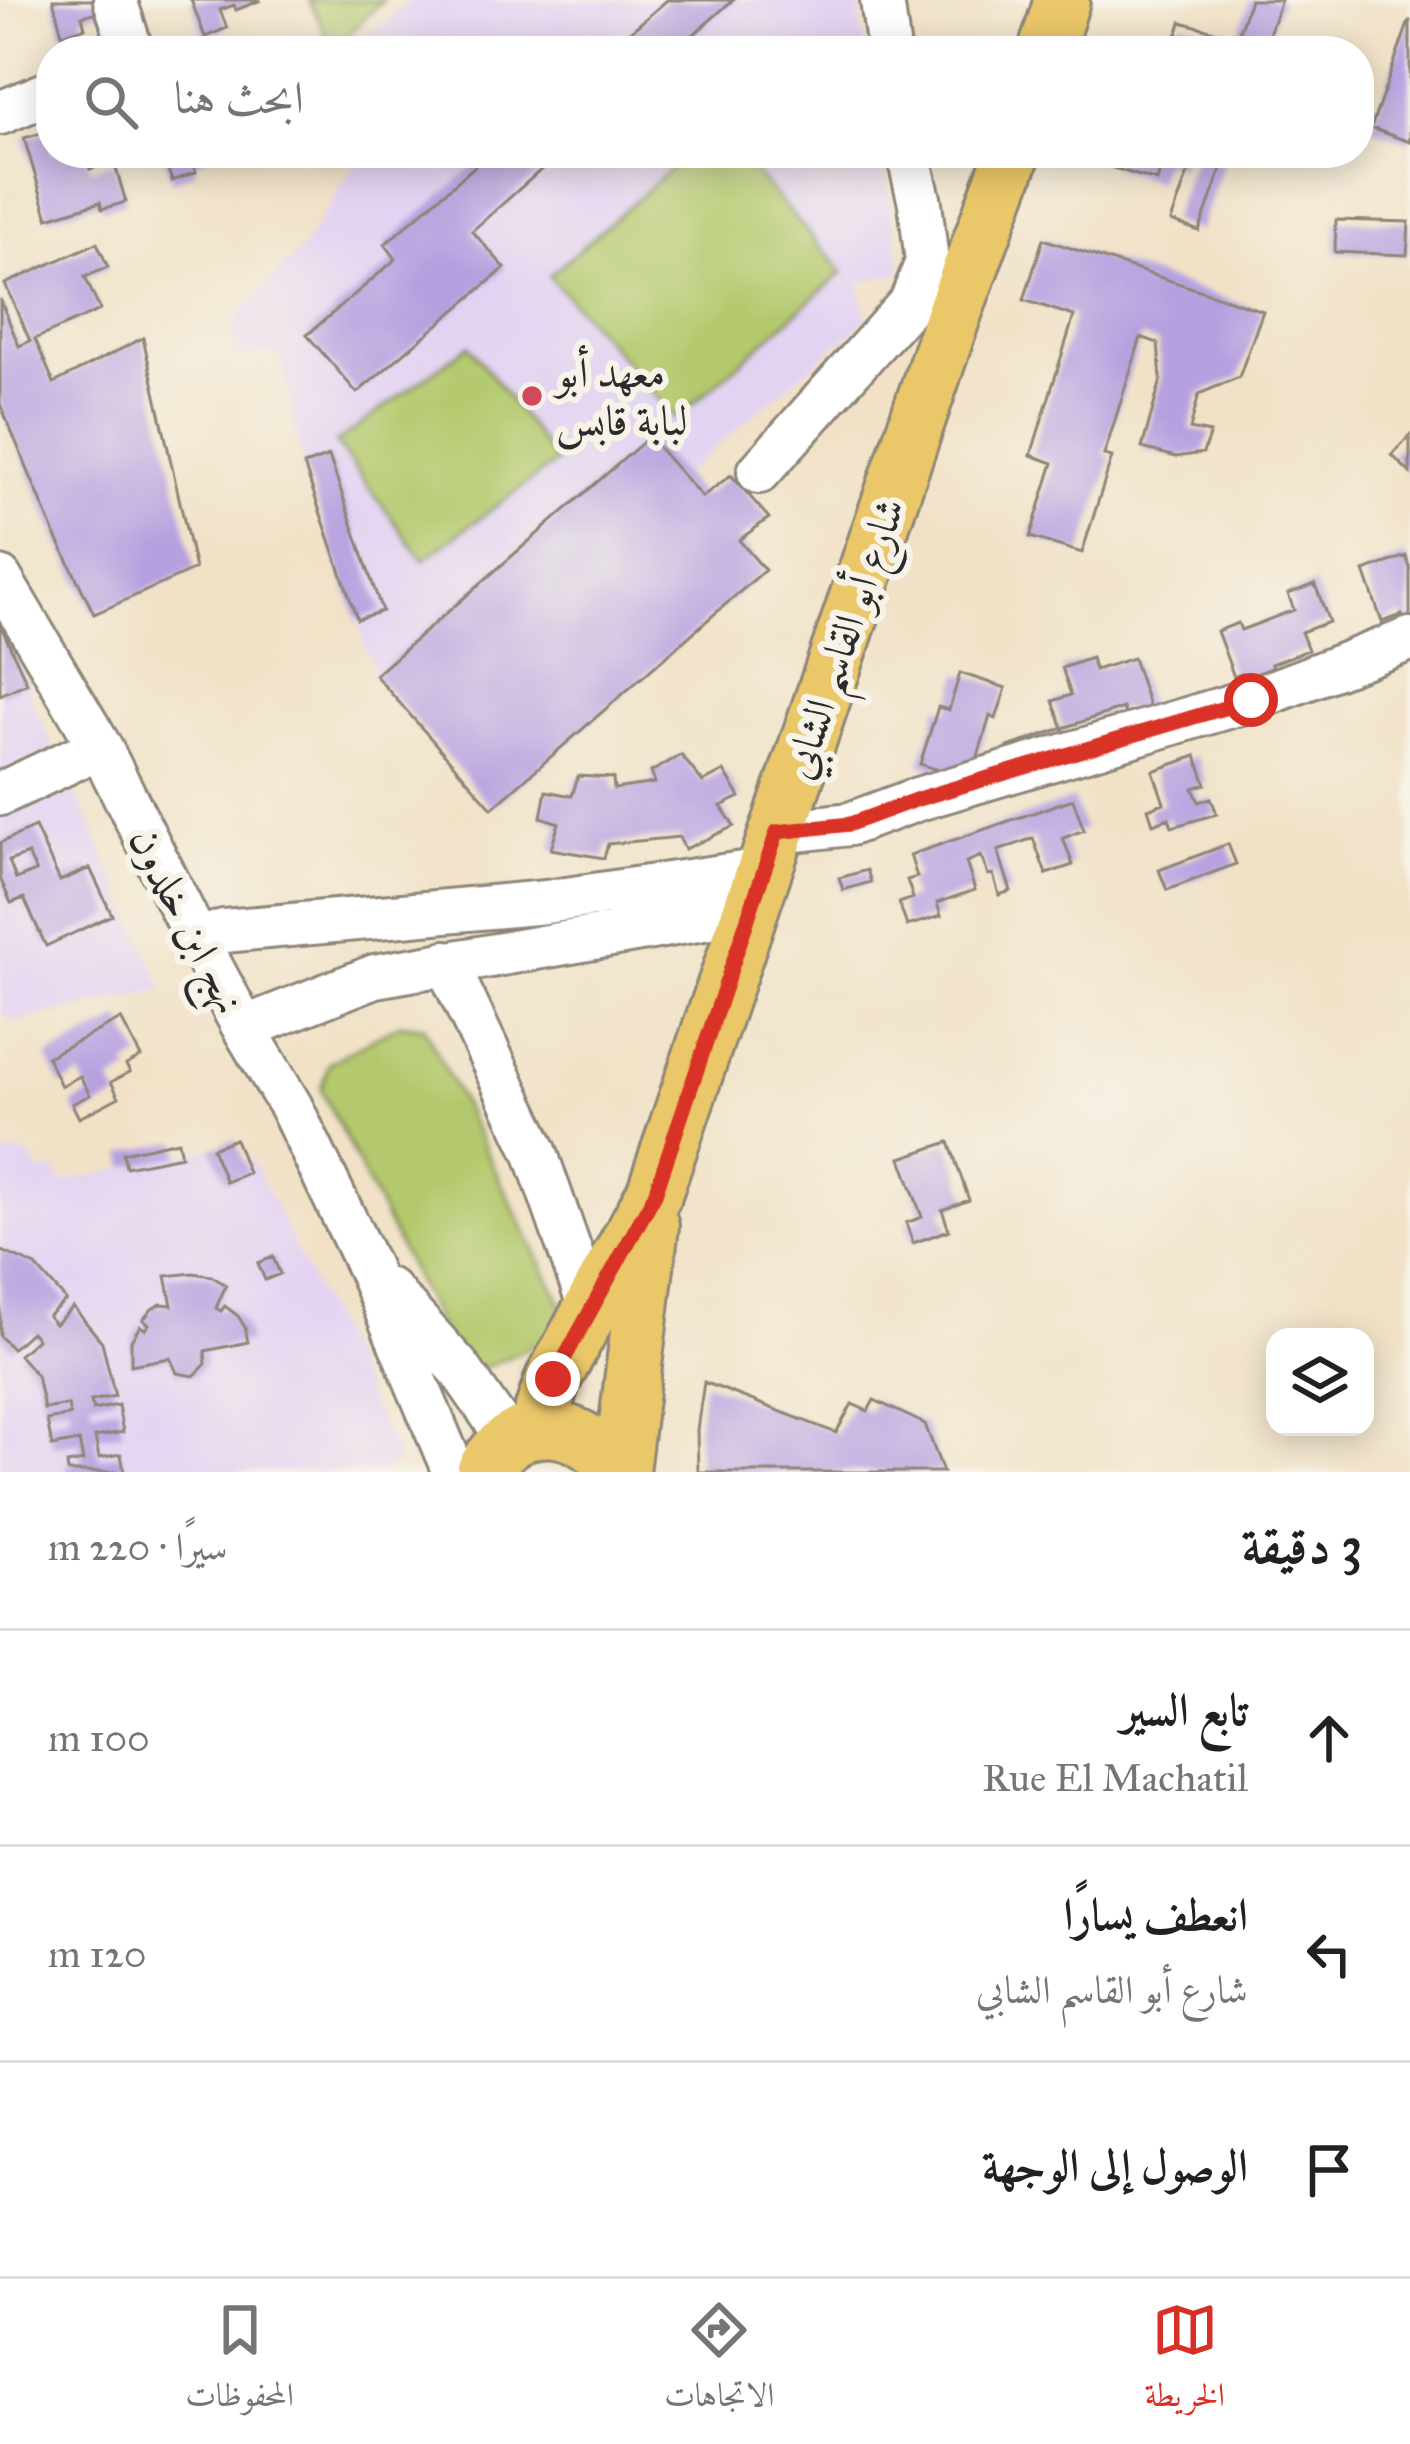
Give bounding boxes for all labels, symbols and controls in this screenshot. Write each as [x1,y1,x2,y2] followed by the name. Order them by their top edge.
[36,36,1374,168] search box
[78,69,144,135] icon: search
[174,70,304,125] text: ابحث هنا
[552,344,688,450] place label: معهد أبو لبابة قابس
[519,383,545,409] marker: معهد أبو لبابة قابس
[769,490,930,790] street label: شارع أبو القاسم الشابي
[1224,673,1278,727] route start
[108,819,256,1027] street label: نهج ابن خلدون
[1266,1328,1374,1436] map controls
[1266,1328,1374,1436] button: layers
[526,1352,580,1406] route end
[1242,1515,1362,1577] text: 3 دقيقة
[48,1523,228,1571] text: سيرًا · 220 m
[1121,1682,1248,1737] text: تابع السير
[1296,1705,1362,1771] icon: ahead
[48,1714,150,1762] text: 100 m
[982,1754,1248,1802] text: Rue El Machatil
[1063,1887,1248,1942] text: انعطف يسارًا
[1296,1921,1362,1987] icon: left
[48,1930,147,1978] text: 120 m
[976,1966,1248,2014] text: شارع أبو القاسم الشابي
[1296,2137,1362,2203] icon: arrive
[982,2138,1248,2193] text: الوصول إلى الوجهة
[185,2297,294,2427] tab: المحفوظات
[664,2297,774,2427] tab: الاتجاهات
[1145,2297,1225,2427] tab: الخريطة

